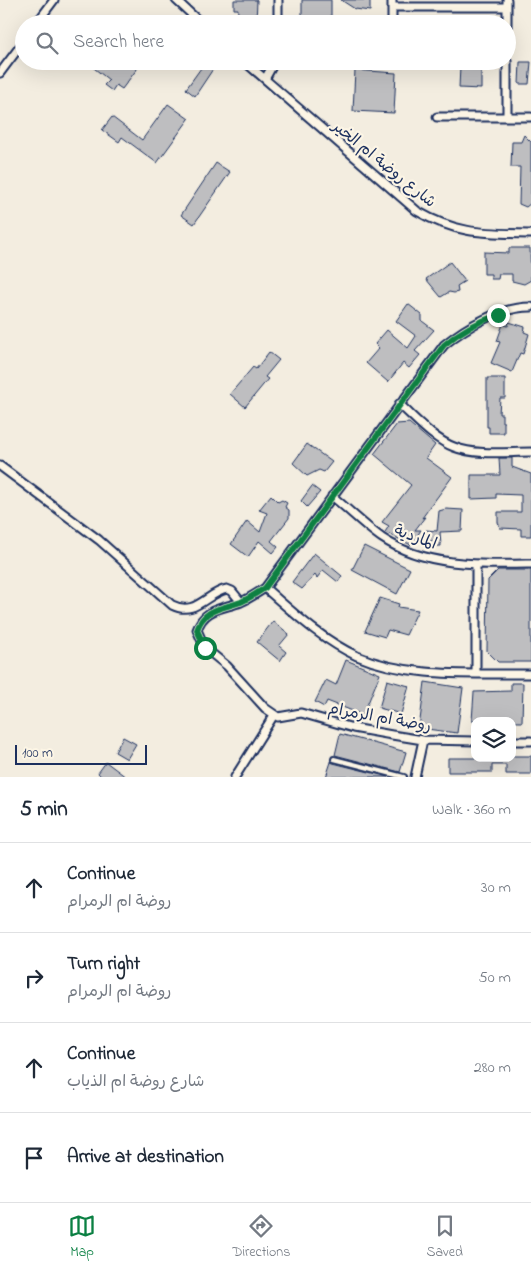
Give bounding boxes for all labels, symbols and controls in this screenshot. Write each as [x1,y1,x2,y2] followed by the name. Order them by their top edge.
[15,15,516,70] search box
[33,29,61,57] icon: search
[73,29,164,56] text: Search here
[325,114,441,214] street label: شارع روضة ام الخير
[487,304,510,327] route end
[390,519,440,557] street label: الماردية
[194,637,217,660] route start
[326,697,433,739] street label: روضة ام الرمرام
[471,717,516,762] map controls
[471,717,516,762] button: layers
[15,742,148,765] scale bar
[22,743,53,764] text: 100 m
[20,795,68,825] text: 5 min
[432,798,511,822] text: Walk · 360 m
[67,861,135,888] text: Continue
[20,874,48,902] icon: ahead
[481,876,511,900] text: 30 m
[67,890,171,914] text: روضة ام الرمرام
[67,951,140,978] text: Turn right
[20,964,48,992] icon: right
[479,966,511,990] text: 50 m
[67,980,171,1004] text: روضة ام الرمرام
[67,1041,135,1068] text: Continue
[20,1054,48,1082] icon: ahead
[474,1056,511,1080] text: 280 m
[67,1070,204,1094] text: شارع روضة ام الذياب
[20,1144,48,1172] icon: arrive
[67,1144,224,1171] text: Arrive at destination
[68,1212,96,1263] tab: Map
[232,1212,290,1263] tab: Directions
[426,1212,463,1263] tab: Saved

